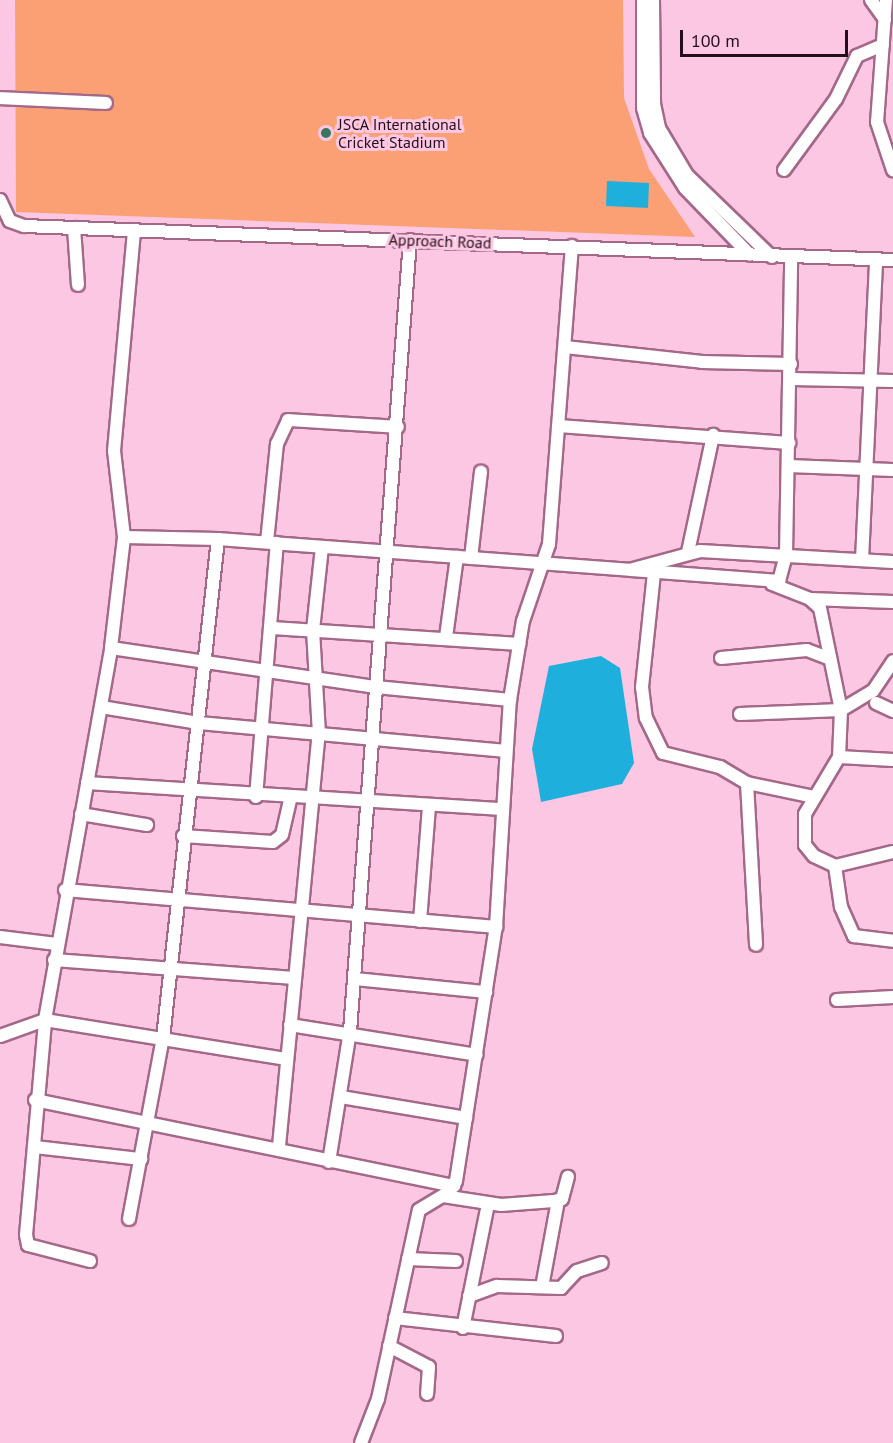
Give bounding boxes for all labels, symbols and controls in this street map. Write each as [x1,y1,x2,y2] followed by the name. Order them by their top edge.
[683,18,851,56] scale bar
[691,29,740,52] text: 100 m
[338,114,462,152] place label: JSCA International Cricket Stadium
[319,126,333,140] marker: JSCA International Cricket Stadium
[388,230,492,252] street label: Approach Road

